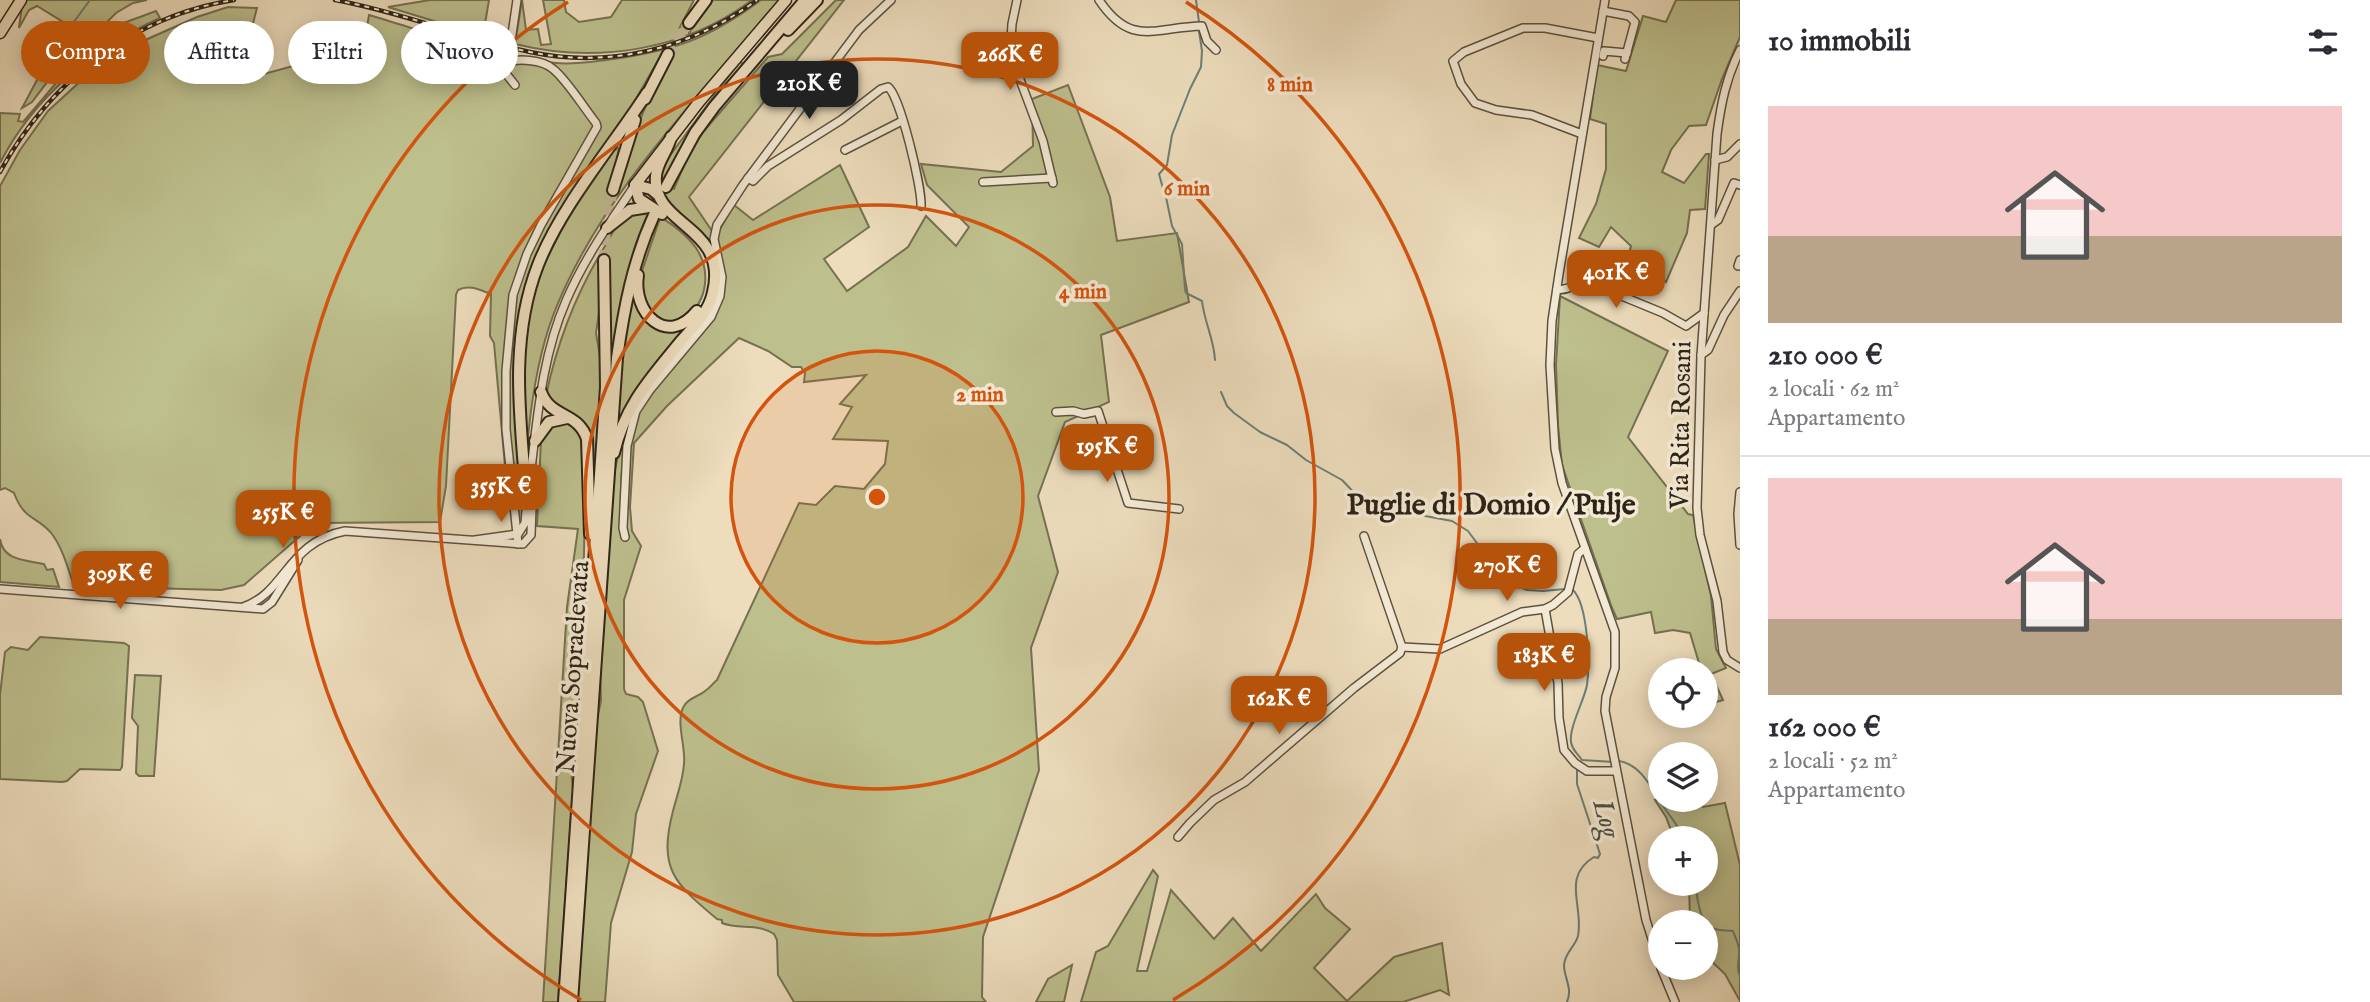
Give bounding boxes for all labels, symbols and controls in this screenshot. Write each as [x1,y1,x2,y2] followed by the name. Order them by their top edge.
[21,21,150,84] chip: Compra
[164,21,274,84] chip: Affitta
[288,21,387,84] chip: Filtri
[401,21,518,84] chip: Nuovo
[1768,23,1911,61] text: 10 immobili
[2304,23,2342,61] icon: filters
[953,32,1067,92] pin: 266K €
[977,40,1043,69] text: 266K €
[752,61,866,121] pin: 210K €
[776,69,842,98] text: 210K €
[1267,72,1313,99] text: 8 min
[1992,152,2118,278] icon: home
[1164,176,1210,203] text: 6 min
[1559,250,1673,310] pin: 401K €
[1583,258,1649,287] text: 401K €
[1059,279,1107,306] text: 4 min
[1768,337,1883,375] text: 210 000 €
[1664,341,1699,510] street label: Via Rita Rosani
[1768,375,1899,404] text: 2 locali · 62 m²
[956,382,1004,409] text: 2 min
[1768,404,1905,433] text: Appartamento
[1050,424,1164,484] pin: 195K €
[1076,432,1138,461] text: 195K €
[444,464,558,524] pin: 355K €
[471,472,531,501] text: 355K €
[865,485,889,509] centre of rings
[1347,487,1636,525] district label: Puglie di Domio / Pulje
[226,490,340,550] pin: 255K €
[252,498,314,527] text: 255K €
[1992,524,2118,650] icon: home
[1450,544,1564,603] pin: 270K €
[1473,551,1541,580] text: 270K €
[63,552,177,611] pin: 309K €
[87,559,153,588] text: 309K €
[550,559,597,775] street label: Nuova Sopraelevata
[1487,634,1601,693] pin: 183K €
[1513,641,1575,670] text: 183K €
[1648,658,1718,980] map controls
[1648,658,1718,728] button: locate
[1222,676,1336,736] pin: 162K €
[1247,684,1311,713] text: 162K €
[1768,709,1881,747] text: 162 000 €
[1648,742,1718,812] button: layers
[1768,747,1898,776] text: 2 locali · 52 m²
[1768,776,1905,805] text: Appartamento
[1583,794,1628,844] water label: Log
[1648,826,1718,896] button: +
[1648,910,1718,980] button: −

